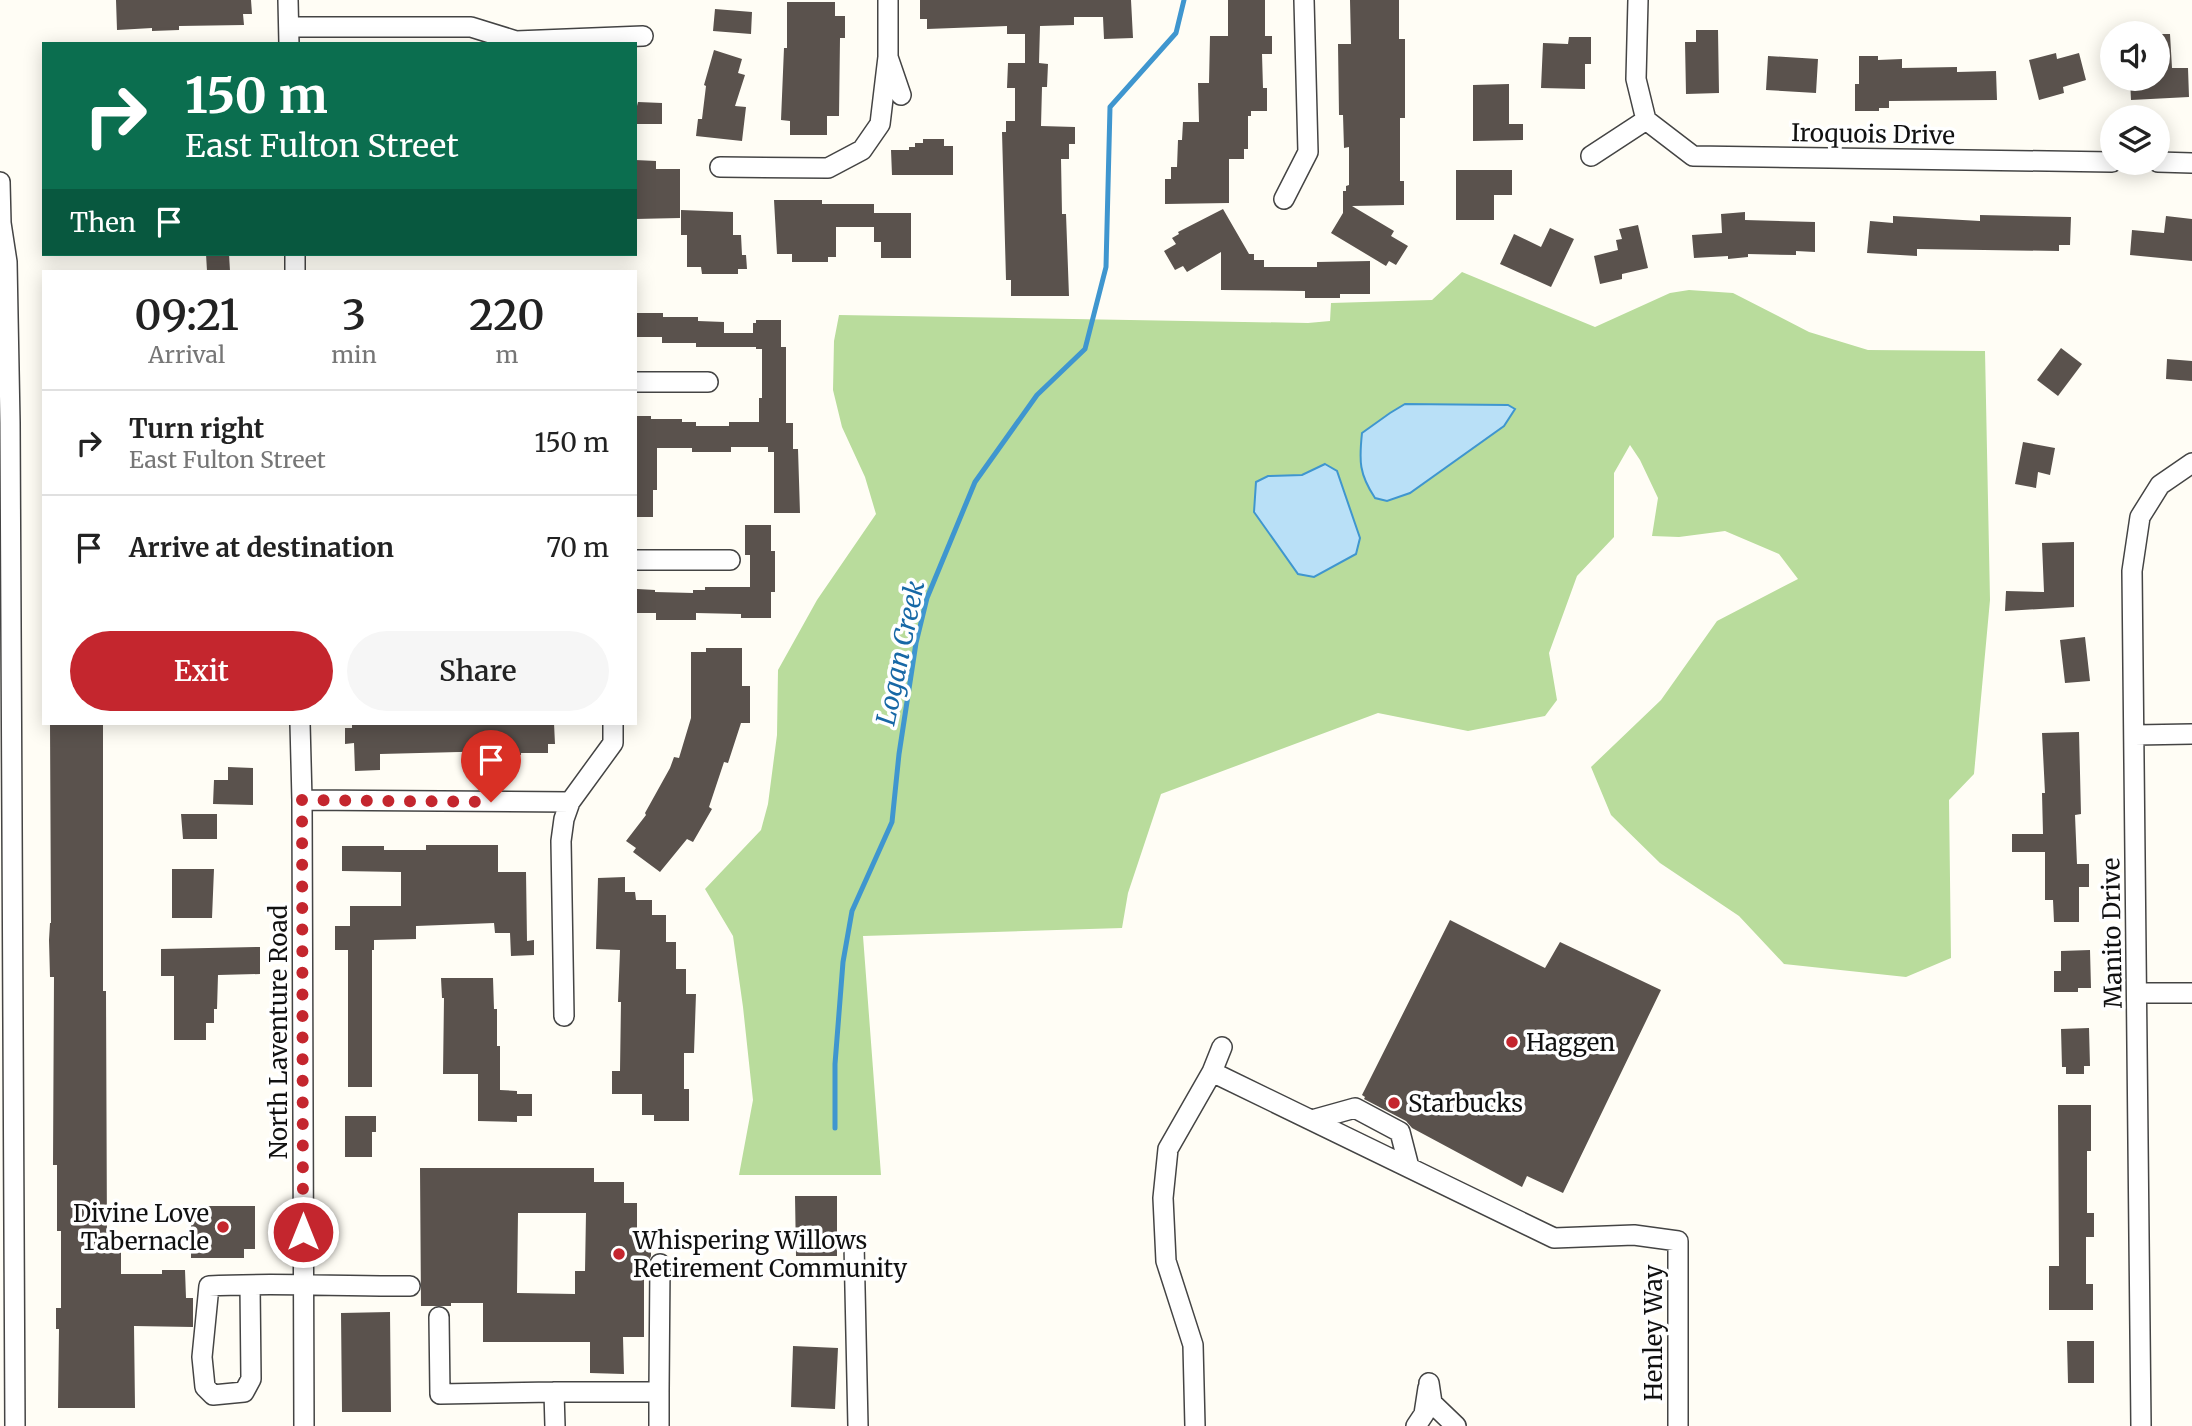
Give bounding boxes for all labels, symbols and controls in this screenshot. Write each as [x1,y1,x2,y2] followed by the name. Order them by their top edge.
[2100,21,2170,175] map controls
[2100,21,2170,91] button: sound
[185,65,328,126] text: 150 m
[70,70,161,161] icon: right
[2100,105,2170,175] button: layers
[1791,117,1955,151] street label: Iroquois Drive
[185,126,459,166] text: East Fulton Street
[150,203,188,241] icon: arrive
[70,206,136,239] text: Then
[134,289,239,341] text: 09:21
[342,289,366,341] text: 3
[469,289,545,341] text: 220
[148,340,225,369] text: Arrival
[331,340,377,369] text: min
[495,340,518,369] text: m
[129,412,264,445] text: Turn right
[70,424,108,462] icon: right
[535,426,609,459] text: 150 m
[129,445,326,474] text: East Fulton Street
[70,529,108,567] icon: arrive
[129,531,394,564] text: Arrive at destination
[546,531,609,564] text: 70 m
[869,578,931,728] water label: Logan Creek
[70,631,333,711] button: Exit
[347,631,609,711] button: Share
[461,730,521,802] pin
[472,741,510,779] icon: arrive
[2095,857,2129,1009] street label: Manito Drive
[263,905,294,1159] street label: North Laventure Road
[1526,1027,1615,1058] place label: Haggen
[1504,1034,1520,1050] marker: Haggen
[1408,1088,1523,1119] place label: Starbucks
[1386,1095,1402,1111] marker: Starbucks
[266,1195,340,1269] position arrow
[73,1198,209,1257] place label: Divine Love Tabernacle
[215,1219,231,1235] marker: Divine Love Tabernacle
[632,1225,907,1284] place label: Whispering Willows Retirement Community
[611,1246,627,1262] marker: Whispering Willows Retirement Community
[1638,1265,1669,1401] street label: Henley Way

